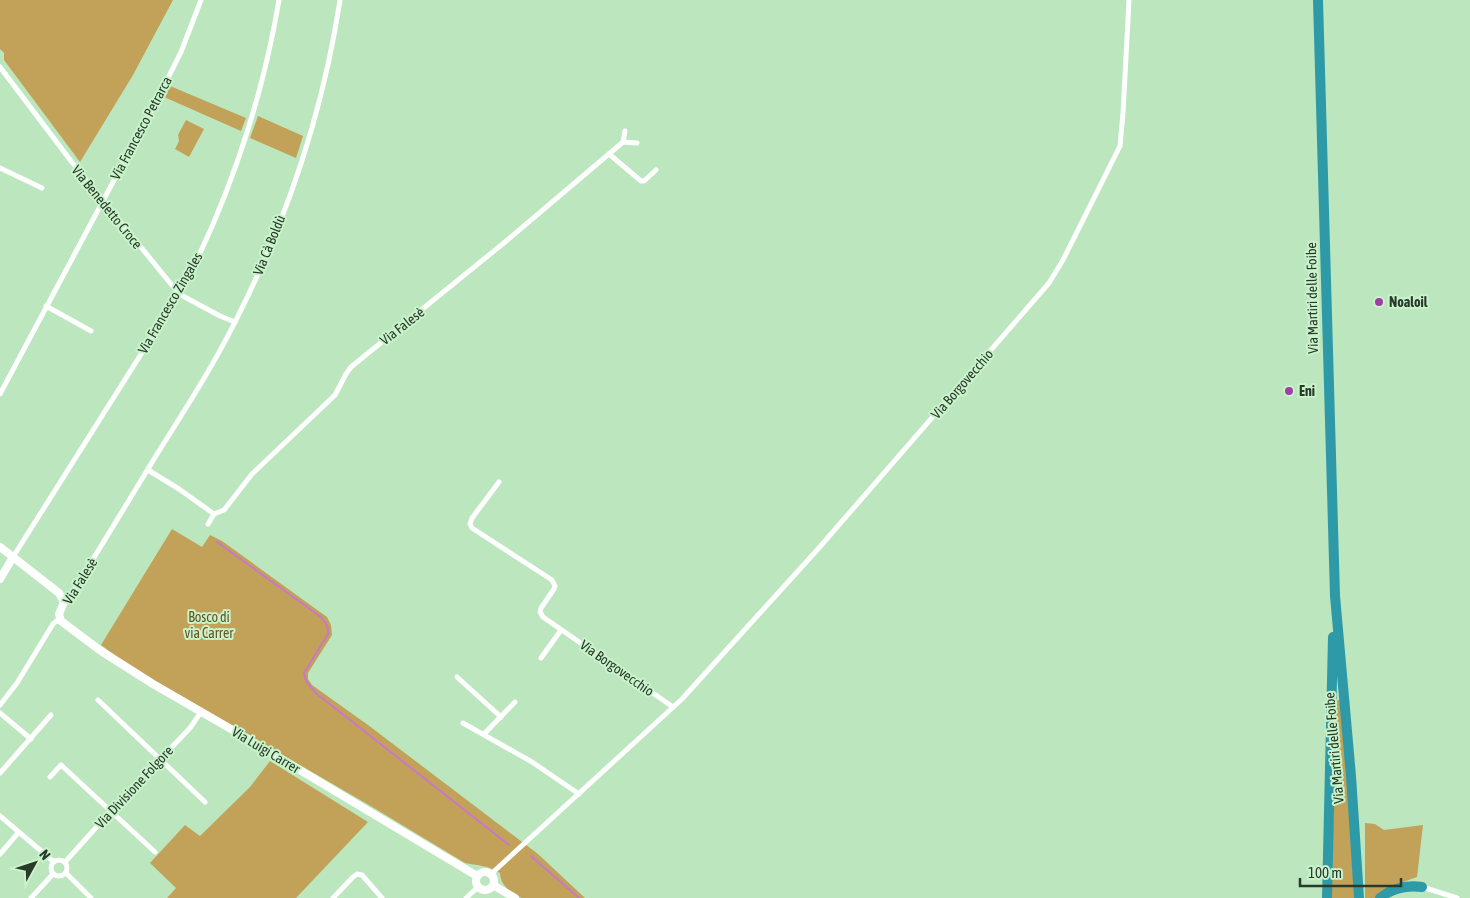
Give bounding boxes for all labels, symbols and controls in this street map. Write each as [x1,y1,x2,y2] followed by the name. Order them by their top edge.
[107,74,175,182] street label: Via Francesco Petrarca
[69,162,145,252] street label: Via Benedetto Croce
[250,213,288,277] street label: Via Cà Boldù
[1303,242,1321,354] street label: Via Martiri delle Foibe
[134,249,206,357] street label: Via Francesco Zingales
[1389,294,1428,310] place label: Noaloil
[1373,296,1385,308] marker: Noaloil
[377,304,427,348] street label: Via Falesè
[928,346,996,422] street label: Via Borgovecchio
[1299,383,1315,399] place label: Eni
[1283,385,1295,397] marker: Eni
[60,555,100,607] street label: Via Falesè
[185,609,234,641] park label: Bosco di via Carrer
[577,637,657,699] street label: Via Borgovecchio
[1321,692,1347,804] street label: Via Martiri delle Foibe
[229,723,304,777] street label: Via Luigi Carrer
[92,743,176,831] street label: Via Divisione Folgore
[10,838,60,888] north arrow
[36,846,54,863] text: N
[1300,856,1401,888] scale bar
[1308,864,1342,881] text: 100 m

